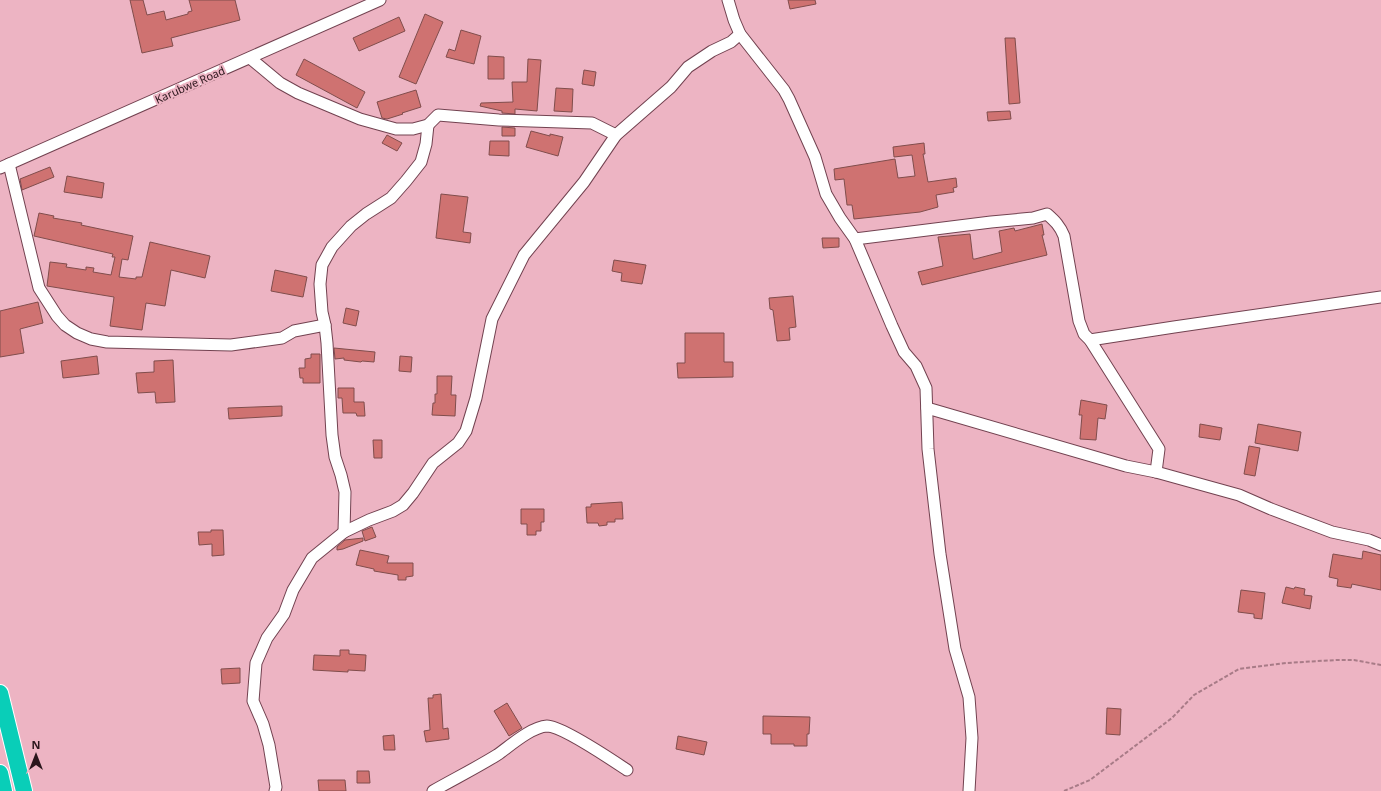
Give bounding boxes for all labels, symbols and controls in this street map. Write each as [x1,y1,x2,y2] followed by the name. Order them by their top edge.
[152,62,227,107] street label: Karubwe Road
[16,735,56,775] north arrow
[32,737,40,752] text: N

